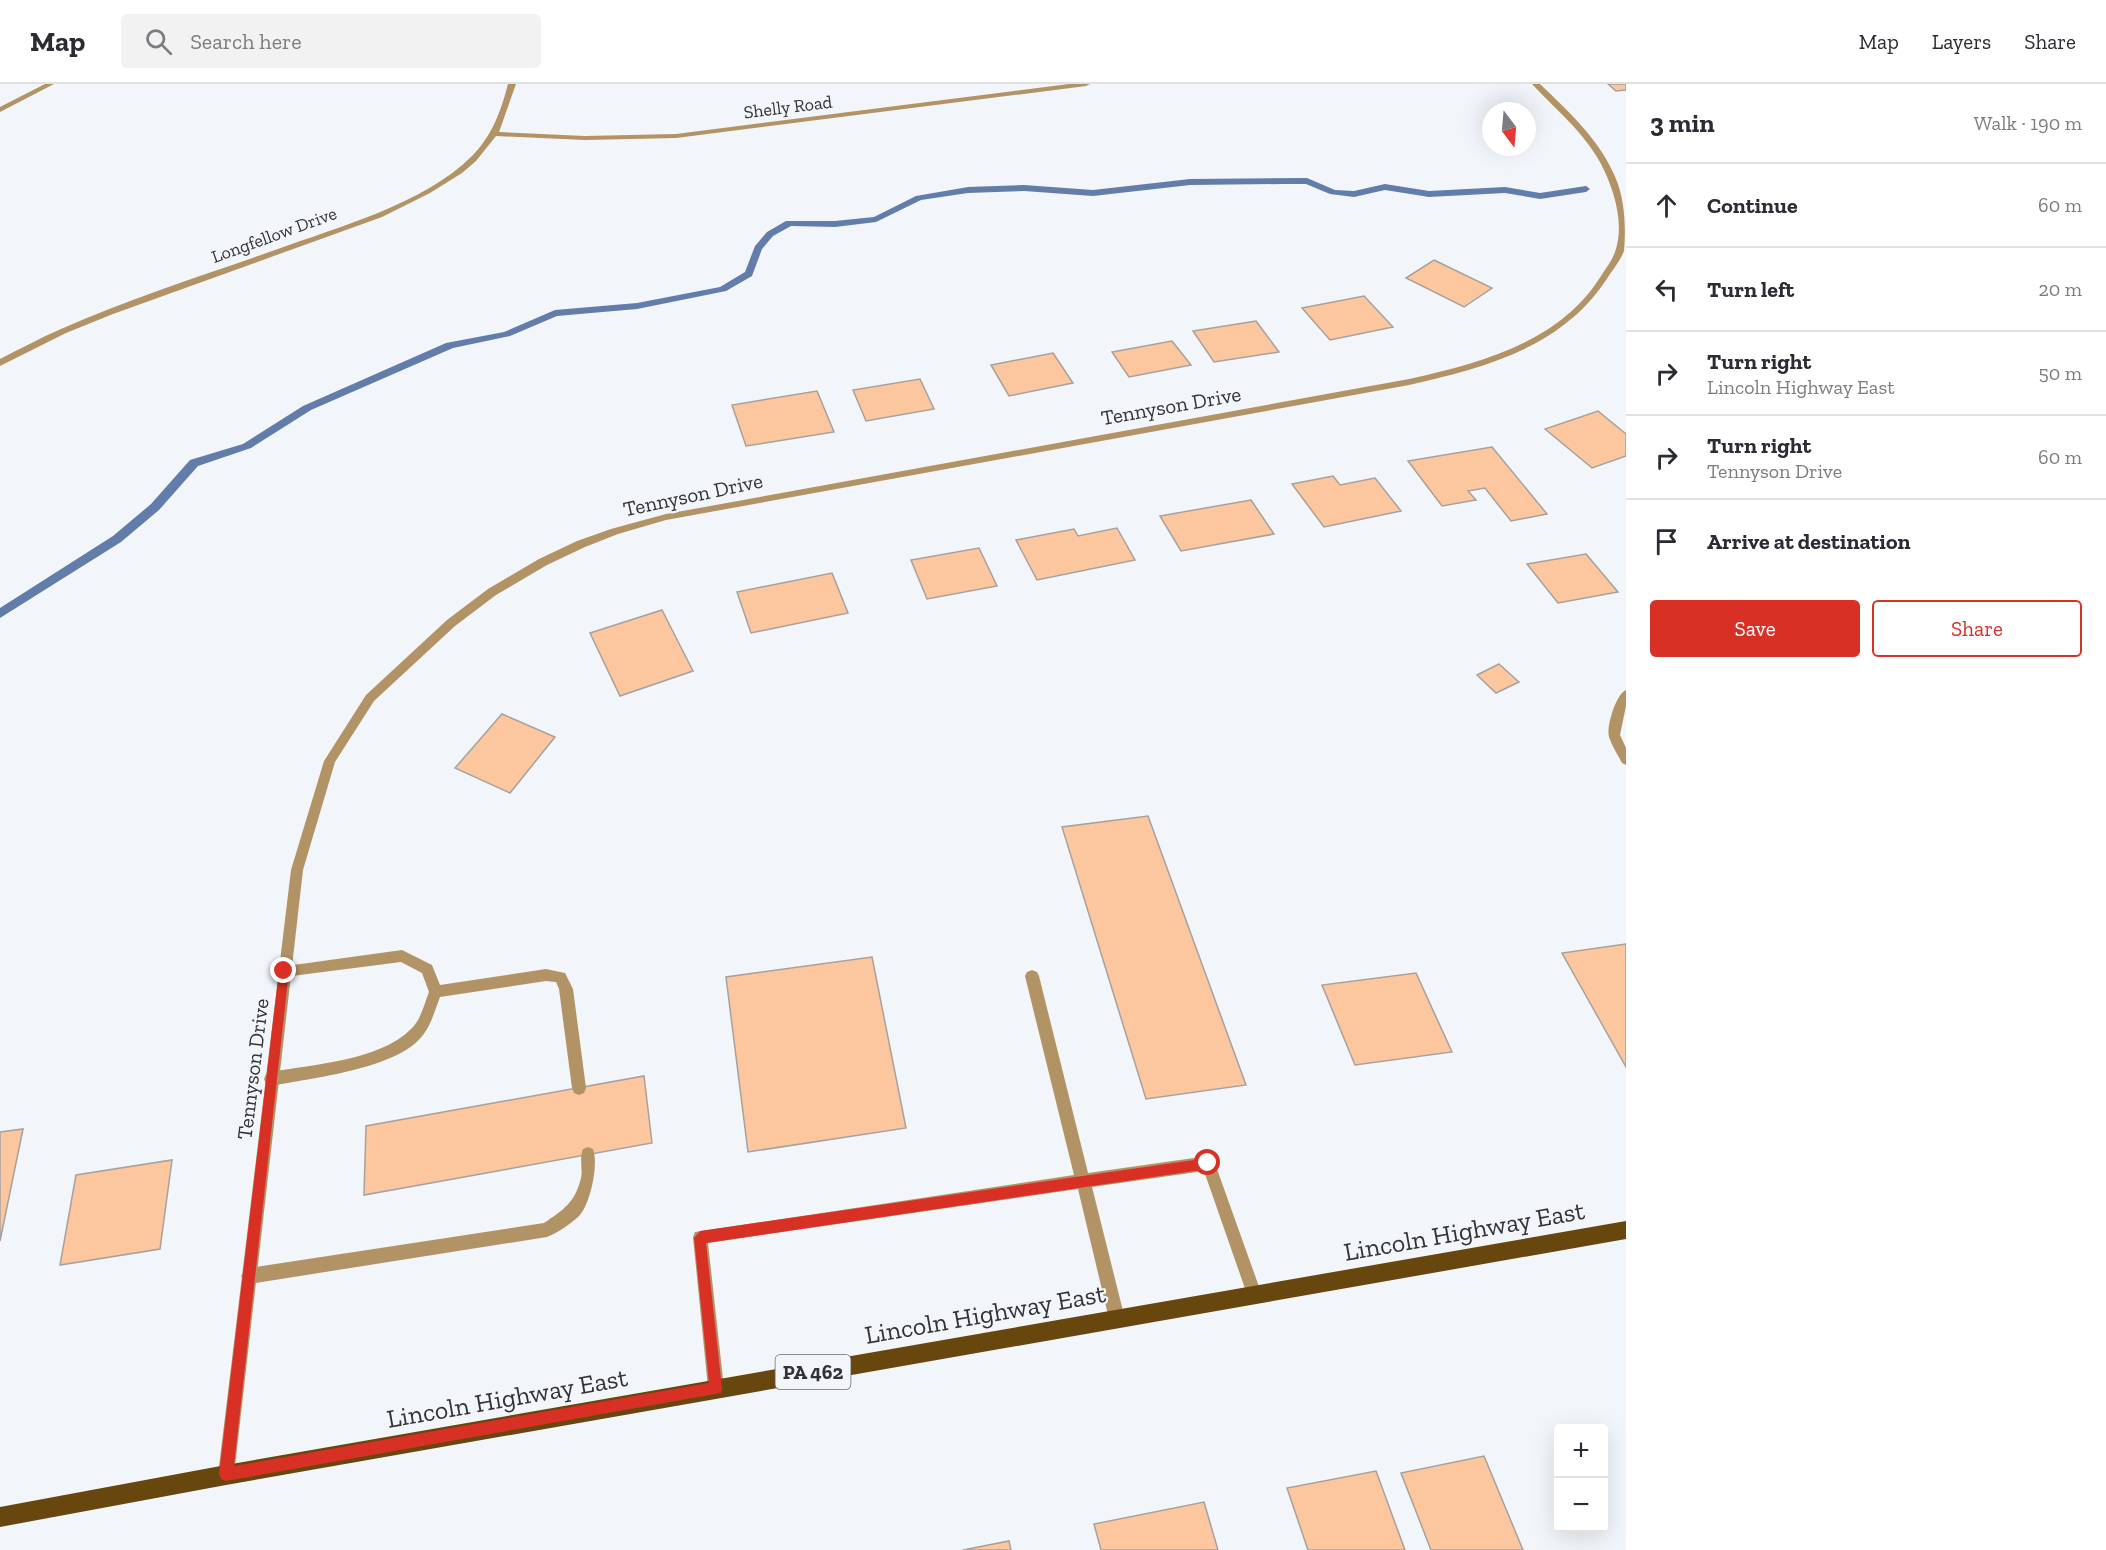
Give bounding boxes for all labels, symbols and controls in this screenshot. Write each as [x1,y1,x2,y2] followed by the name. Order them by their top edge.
[121,14,541,68] search box
[30,25,85,58] text: Map
[142,25,175,58] icon: search
[190,28,302,55] text: Search here
[1859,29,1899,54] text: Map
[1932,29,1991,54] text: Layers
[2024,29,2076,54] text: Share
[742,91,834,123] street label: Shelly Road
[1482,102,1536,156] north arrow
[1650,107,1715,139] text: 3 min
[1974,111,2082,135] text: Walk · 190 m
[1650,189,1683,222] icon: ahead
[1707,192,1798,219] text: Continue
[2038,193,2082,217] text: 60 m
[208,202,340,268] street label: Longfellow Drive
[1650,273,1683,306] icon: left
[1707,276,1794,303] text: Turn left
[2038,277,2082,301] text: 20 m
[1707,348,1811,375] text: Turn right
[1650,357,1683,390] icon: right
[2038,361,2082,385] text: 50 m
[1707,375,1895,399] text: Lincoln Highway East
[1099,381,1243,430] street label: Tennyson Drive
[1707,432,1811,459] text: Turn right
[1650,441,1683,474] icon: right
[2038,445,2082,469] text: 60 m
[1707,459,1842,483] text: Tennyson Drive
[621,468,765,521] street label: Tennyson Drive
[1650,525,1683,558] icon: arrive
[1707,528,1910,555] text: Arrive at destination
[1650,600,1860,657] button: Save
[1872,600,2082,657] button: Share
[270,957,296,983] route end
[231,997,274,1141] street label: Tennyson Drive
[1194,1149,1220,1175] route start
[1341,1194,1587,1268] street label: Lincoln Highway East
[862,1277,1108,1351] street label: Lincoln Highway East
[776,1355,850,1389] road number: PA 462
[384,1361,630,1435] street label: Lincoln Highway East
[1554,1424,1608,1532] map controls
[1554,1424,1608,1478] button: +
[1554,1478,1608,1532] button: −

